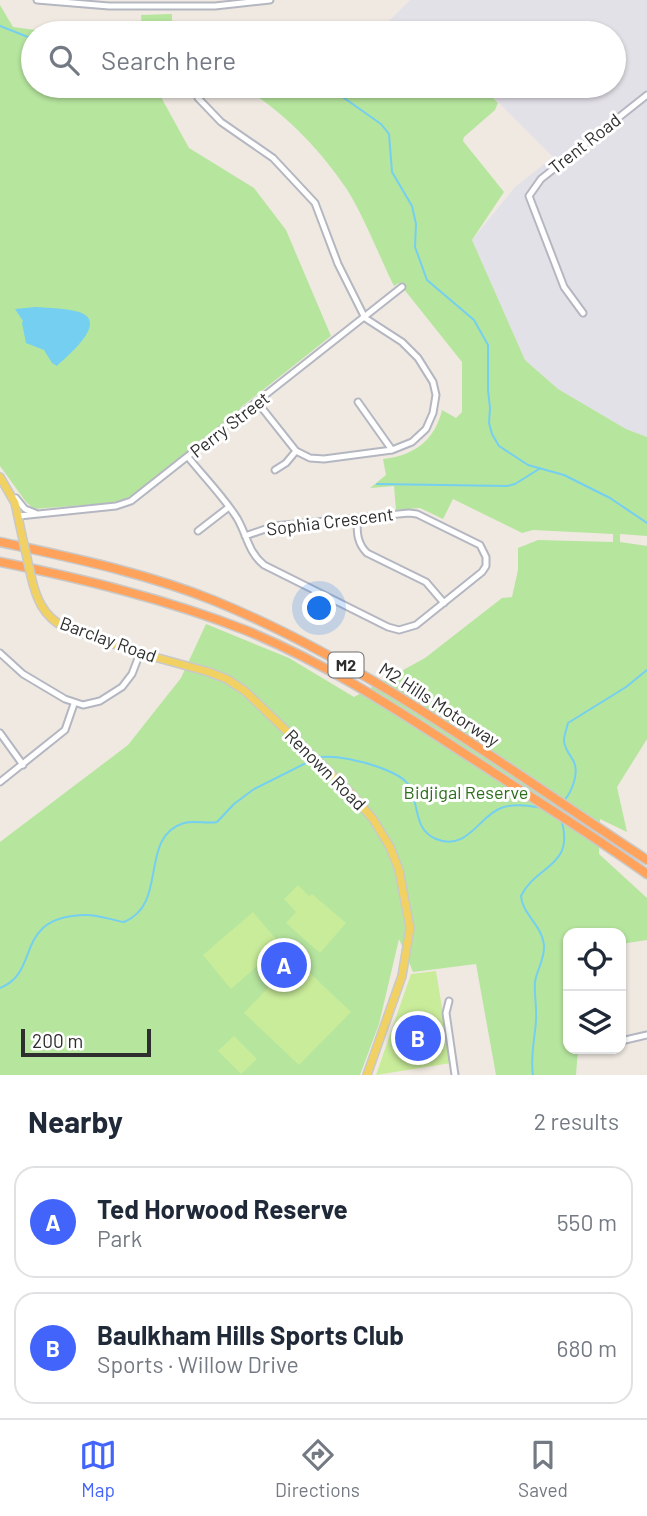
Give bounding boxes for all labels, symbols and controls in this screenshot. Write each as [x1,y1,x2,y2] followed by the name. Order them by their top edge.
[21,21,626,98] search box
[45,41,83,79] icon: search
[101,44,236,75] text: Search here
[544,108,625,178] street label: Trent Road
[185,386,273,462] street label: Perry Street
[265,502,395,540] street label: Sophia Crescent
[302,591,336,625] your location
[57,611,160,667] street label: Barclay Road
[328,652,364,678] road number: M2
[375,657,504,751] street label: M2 Hills Motorway
[281,724,371,814] street label: Renown Road
[404,781,528,803] park label: Bidjigal Reserve
[563,928,626,1054] map controls
[563,928,626,991] button: locate
[261,939,307,991] pin: A
[563,991,626,1054] button: layers
[395,1012,441,1064] pin: B
[21,1026,150,1058] scale bar
[32,1029,83,1052] text: 200 m
[28,1103,123,1139] text: Nearby
[534,1107,619,1135] text: 2 results
[97,1193,348,1224] text: Ted Horwood Reserve
[45,1208,61,1236] text: A
[557,1208,617,1236] text: 550 m
[97,1224,142,1252] text: Park
[97,1319,404,1350] text: Baulkham Hills Sports Club
[46,1334,60,1362] text: B
[557,1334,617,1362] text: 680 m
[97,1350,299,1378] text: Sports · Willow Drive
[79,1436,117,1501] tab: Map
[275,1436,360,1501] tab: Directions
[518,1436,568,1501] tab: Saved

